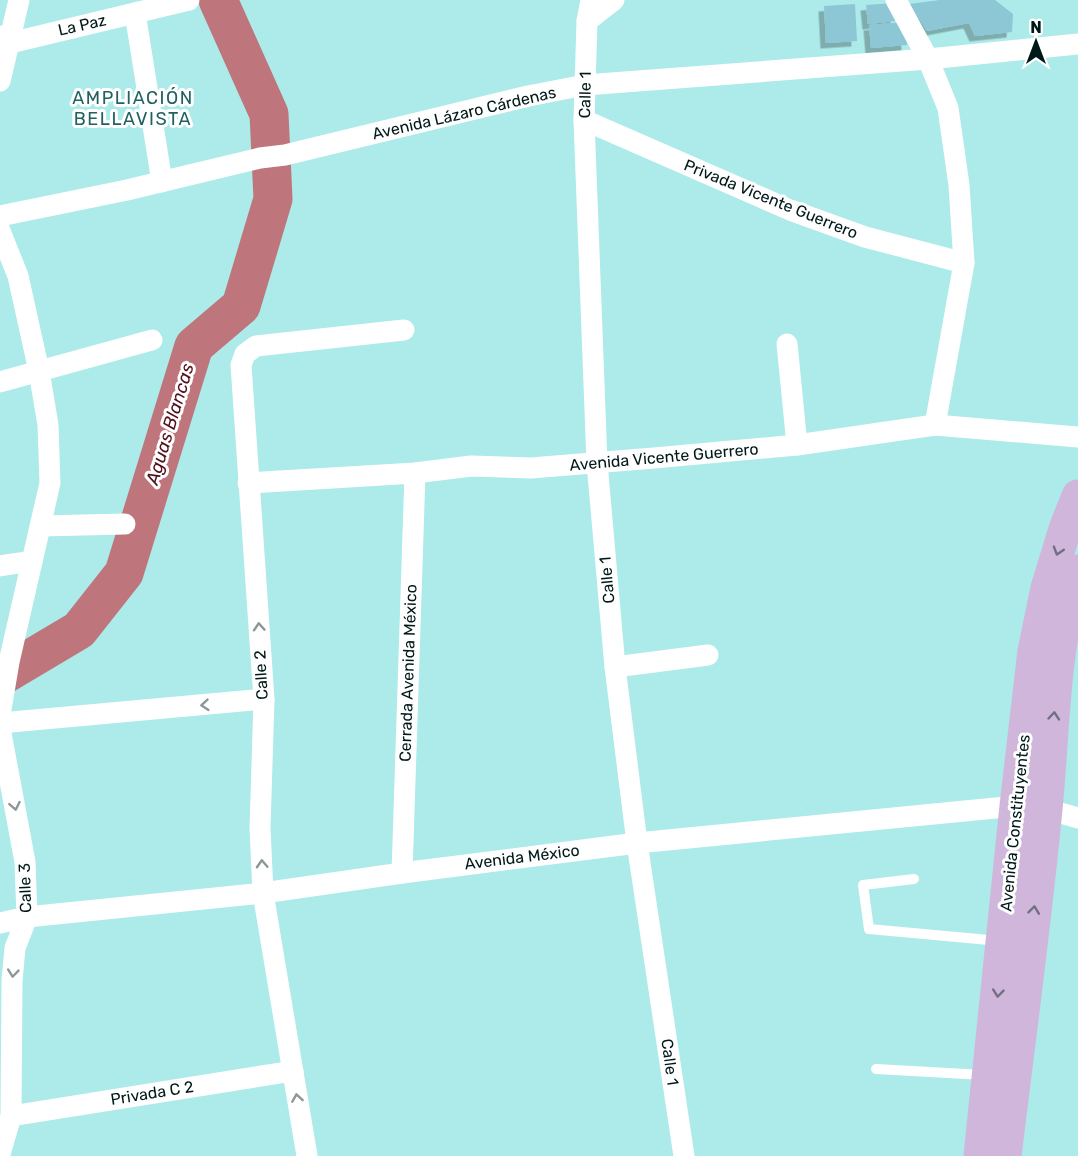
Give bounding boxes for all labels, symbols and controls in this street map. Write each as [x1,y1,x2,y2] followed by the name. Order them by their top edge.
[56,10,108,40] street label: La Paz
[1006,12,1066,72] north arrow
[1030,18,1042,37] text: N
[575,71,595,119] street label: Calle 1
[370,83,558,143] street label: Avenida Lázaro Cárdenas
[72,87,194,130] district label: AMPLIACIÓN BELLAVISTA
[681,155,861,243] street label: Privada Vicente Guerrero
[141,361,199,488] water label: Aguas Blancas
[569,439,759,475] street label: Avenida Vicente Guerrero
[1053,545,1065,556] one-way arrow
[595,556,619,604] street label: Calle 1
[395,584,421,762] street label: Cerrada Avenida México
[252,623,265,632] one-way arrow
[250,650,272,700] street label: Calle 2
[201,698,210,711] one-way arrow
[1047,712,1060,721] one-way arrow
[996,734,1034,912] street label: Avenida Constituyentes
[8,801,21,811] one-way arrow
[463,841,581,873] street label: Avenida México
[255,860,268,869] one-way arrow
[15,863,35,913] street label: Calle 3
[1027,906,1040,915] one-way arrow
[7,969,20,978] one-way arrow
[992,988,1005,997] one-way arrow
[657,1037,683,1087] street label: Calle 1
[109,1077,195,1109] street label: Privada C 2
[291,1094,304,1104] one-way arrow

